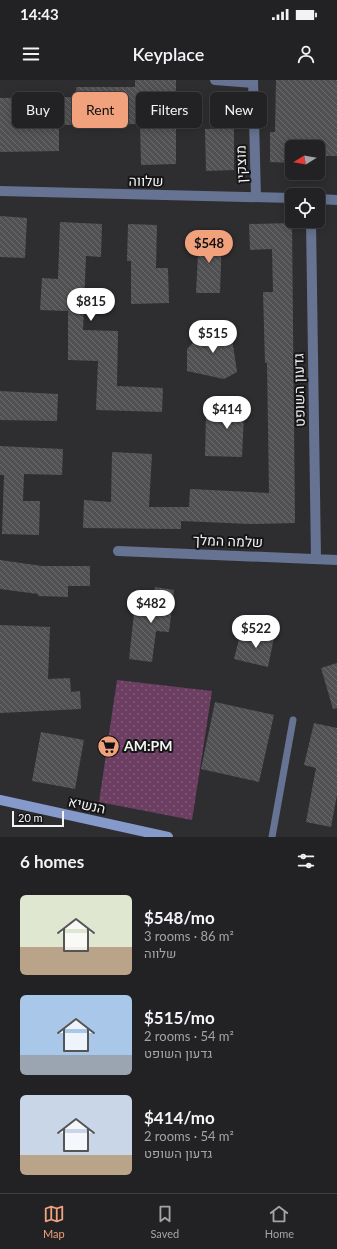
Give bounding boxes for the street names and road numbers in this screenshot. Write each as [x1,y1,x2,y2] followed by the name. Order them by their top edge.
[231,145,250,183] street label: מוצקין
[128,172,164,189] street label: שלווה
[289,353,308,427] street label: גדעון השופט
[193,531,263,550] street label: שלמה המלך
[67,792,107,817] street label: הנשיא

